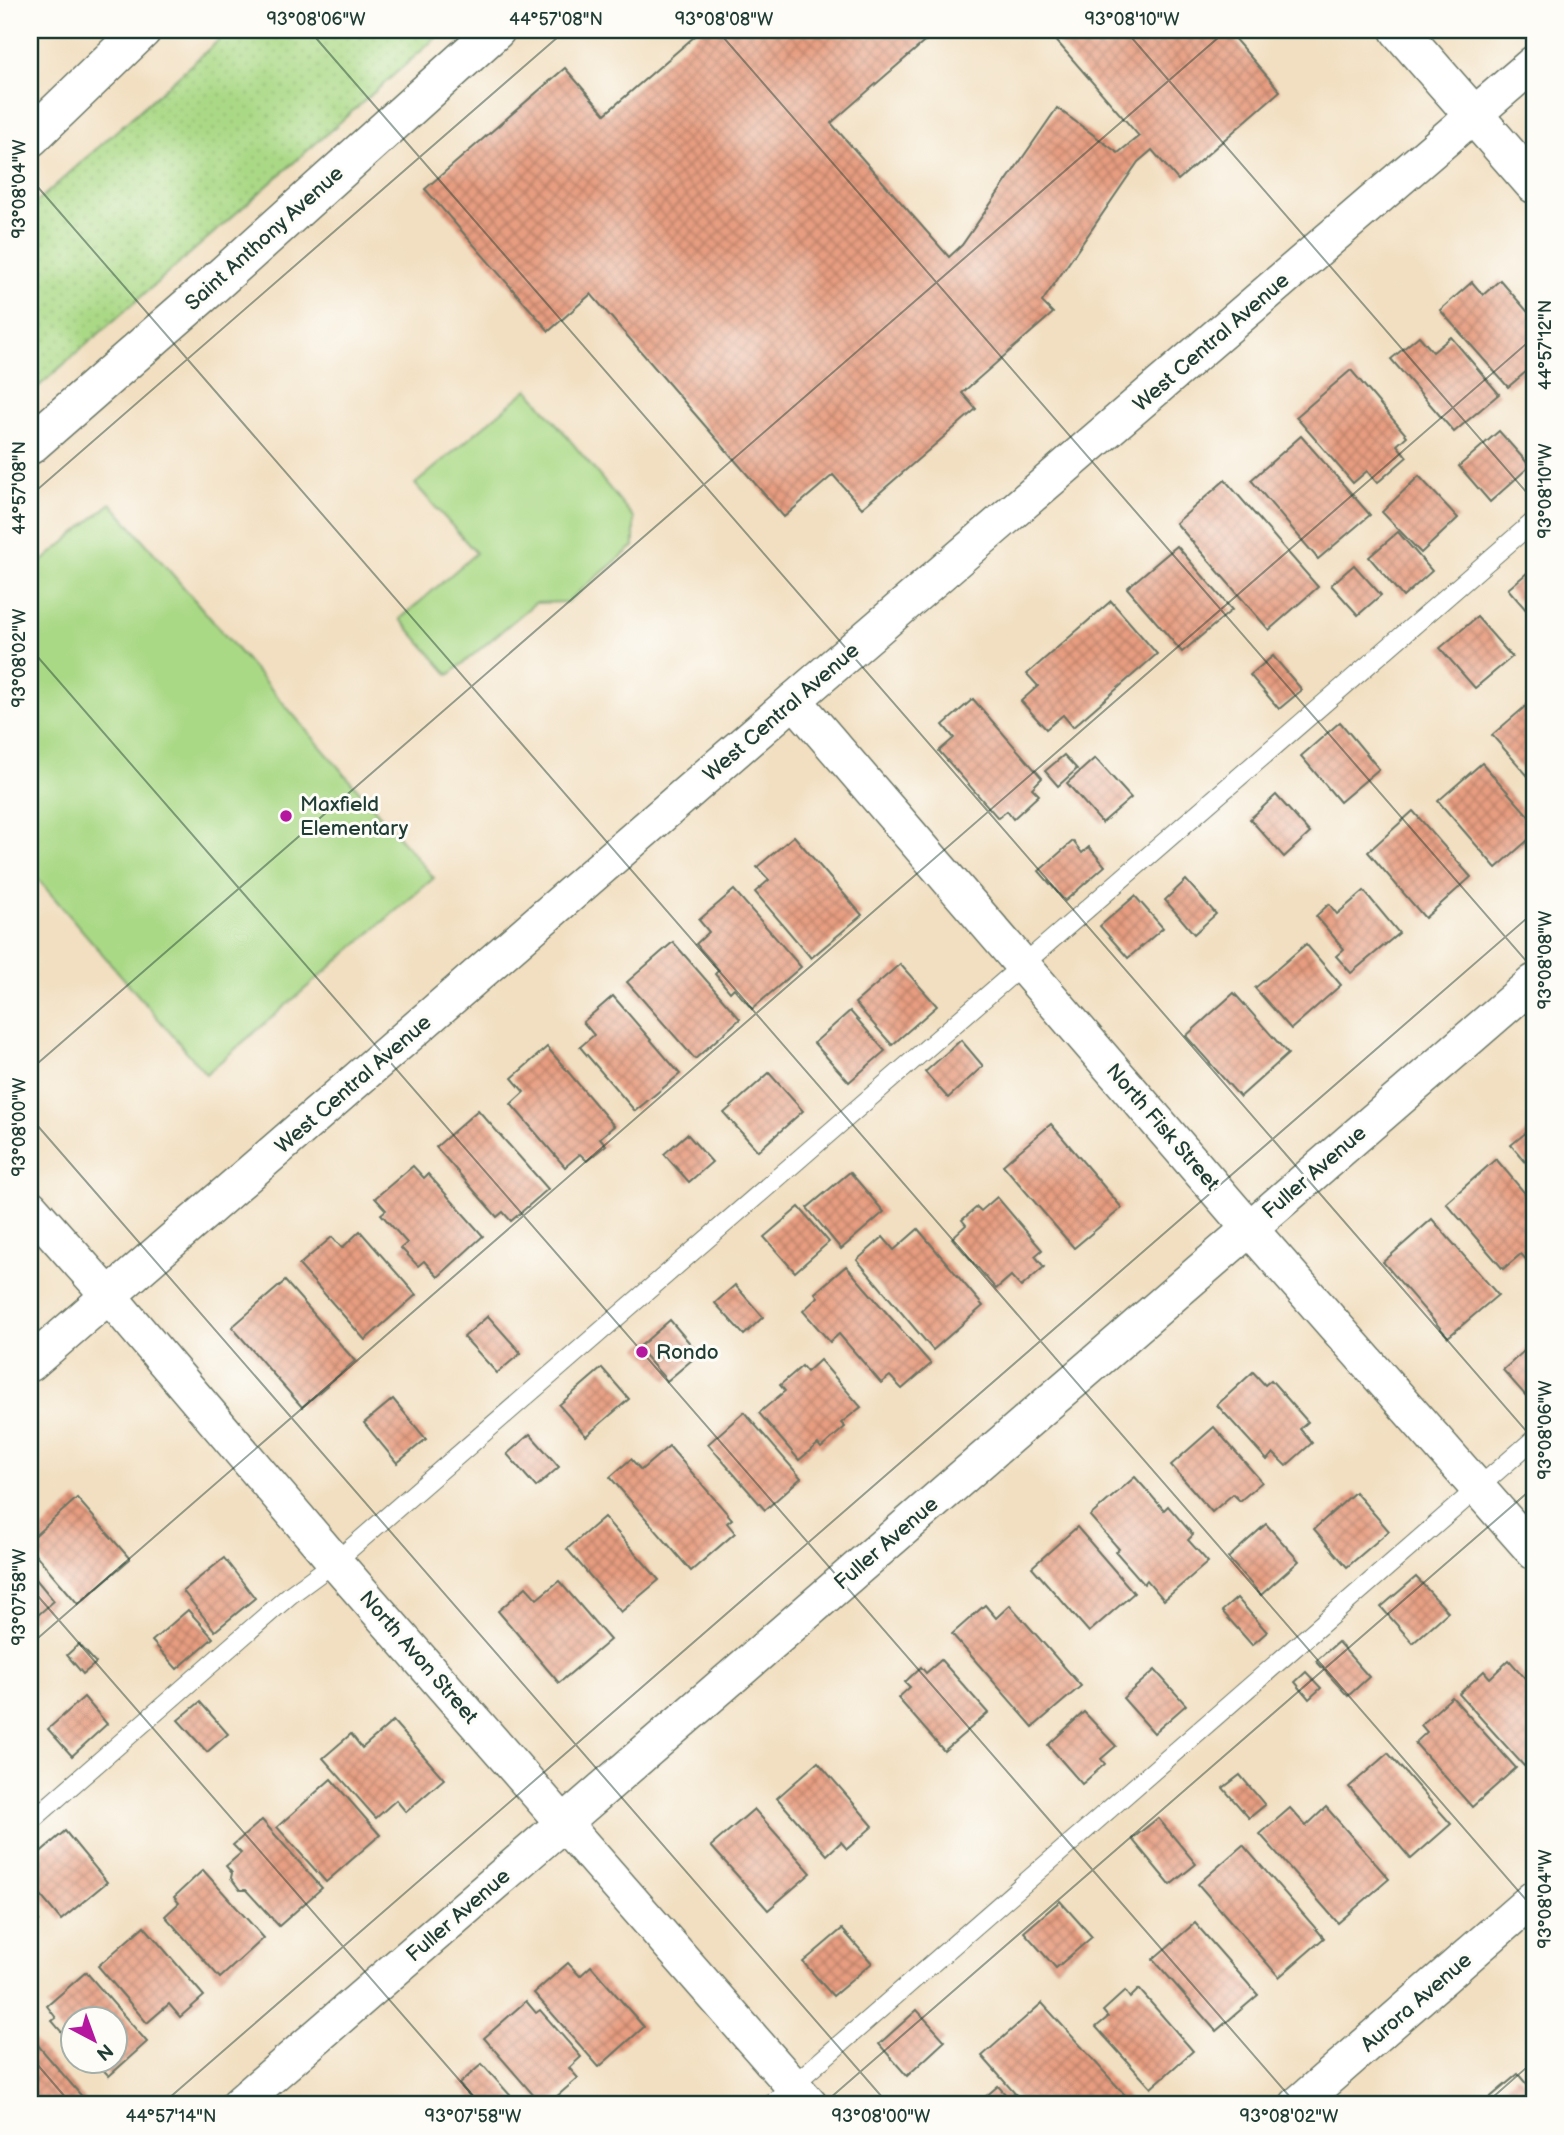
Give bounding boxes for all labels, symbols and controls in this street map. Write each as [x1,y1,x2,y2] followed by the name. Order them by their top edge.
[266,9,366,30] text: 93°08'06"W
[509,9,603,30] text: 44°57'08"N
[675,9,774,30] text: 93°08'08"W
[1084,9,1180,30] text: 93°08'10"W
[9,139,30,239] text: 93°08'04"W
[180,161,349,316] street label: Saint Anthony Avenue
[1128,268,1294,417] street label: West Central Avenue
[1535,300,1556,390] text: 44°57'12"N
[9,441,30,535] text: 44°57'08"N
[1535,443,1556,539] text: 93°08'10"W
[9,608,30,707] text: 93°08'02"W
[698,638,864,787] street label: West Central Avenue
[300,792,409,841] place label: Maxfield Elementary
[278,808,294,824] marker: Maxfield Elementary
[1535,910,1556,1009] text: 93°08'08"W
[270,1010,436,1159] street label: West Central Avenue
[1101,1059,1225,1196] street label: North Fisk Street
[9,1077,30,1176] text: 93°08'00"W
[1257,1120,1371,1224] street label: Fuller Avenue
[656,1340,719,1365] place label: Rondo
[634,1344,650,1360] marker: Rondo
[1535,1380,1556,1480] text: 93°08'06"W
[829,1491,943,1595] street label: Fuller Avenue
[9,1548,30,1645] text: 93°07'58"W
[354,1586,484,1729] street label: North Avon Street
[1535,1849,1556,1949] text: 93°08'04"W
[401,1863,515,1967] street label: Fuller Avenue
[1356,1947,1477,2057] street label: Aurora Avenue
[60,2006,130,2076] north arrow
[91,2038,117,2065] text: N
[126,2106,216,2127] text: 44°57'14"N
[425,2106,522,2127] text: 93°07'58"W
[832,2106,931,2127] text: 93°08'00"W
[1240,2106,1339,2127] text: 93°08'02"W

